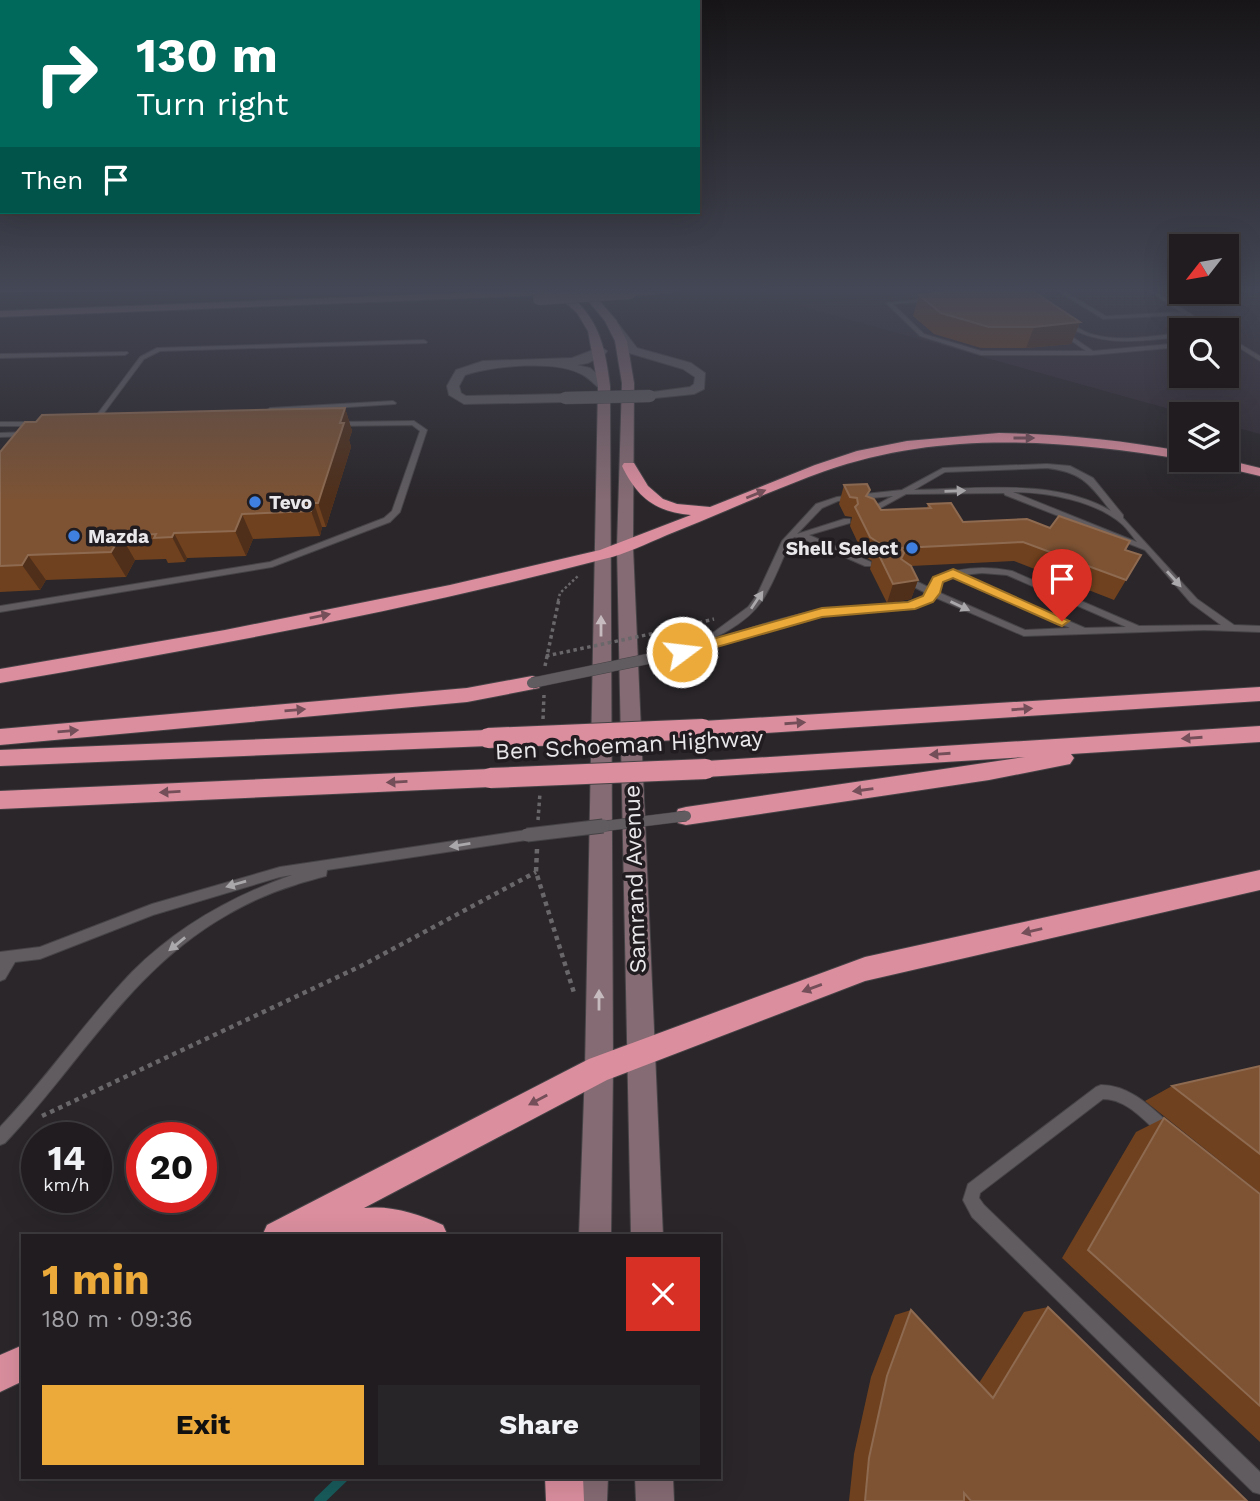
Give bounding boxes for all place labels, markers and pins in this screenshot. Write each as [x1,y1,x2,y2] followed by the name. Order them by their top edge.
[269,491,312,514] place label: Tevo
[247,494,263,510] marker: Tevo
[88,525,149,548] place label: Mazda
[66,528,82,544] marker: Mazda
[786,537,899,560] place label: Shell Select
[904,540,920,556] marker: Shell Select
[1032,549,1092,621] pin

